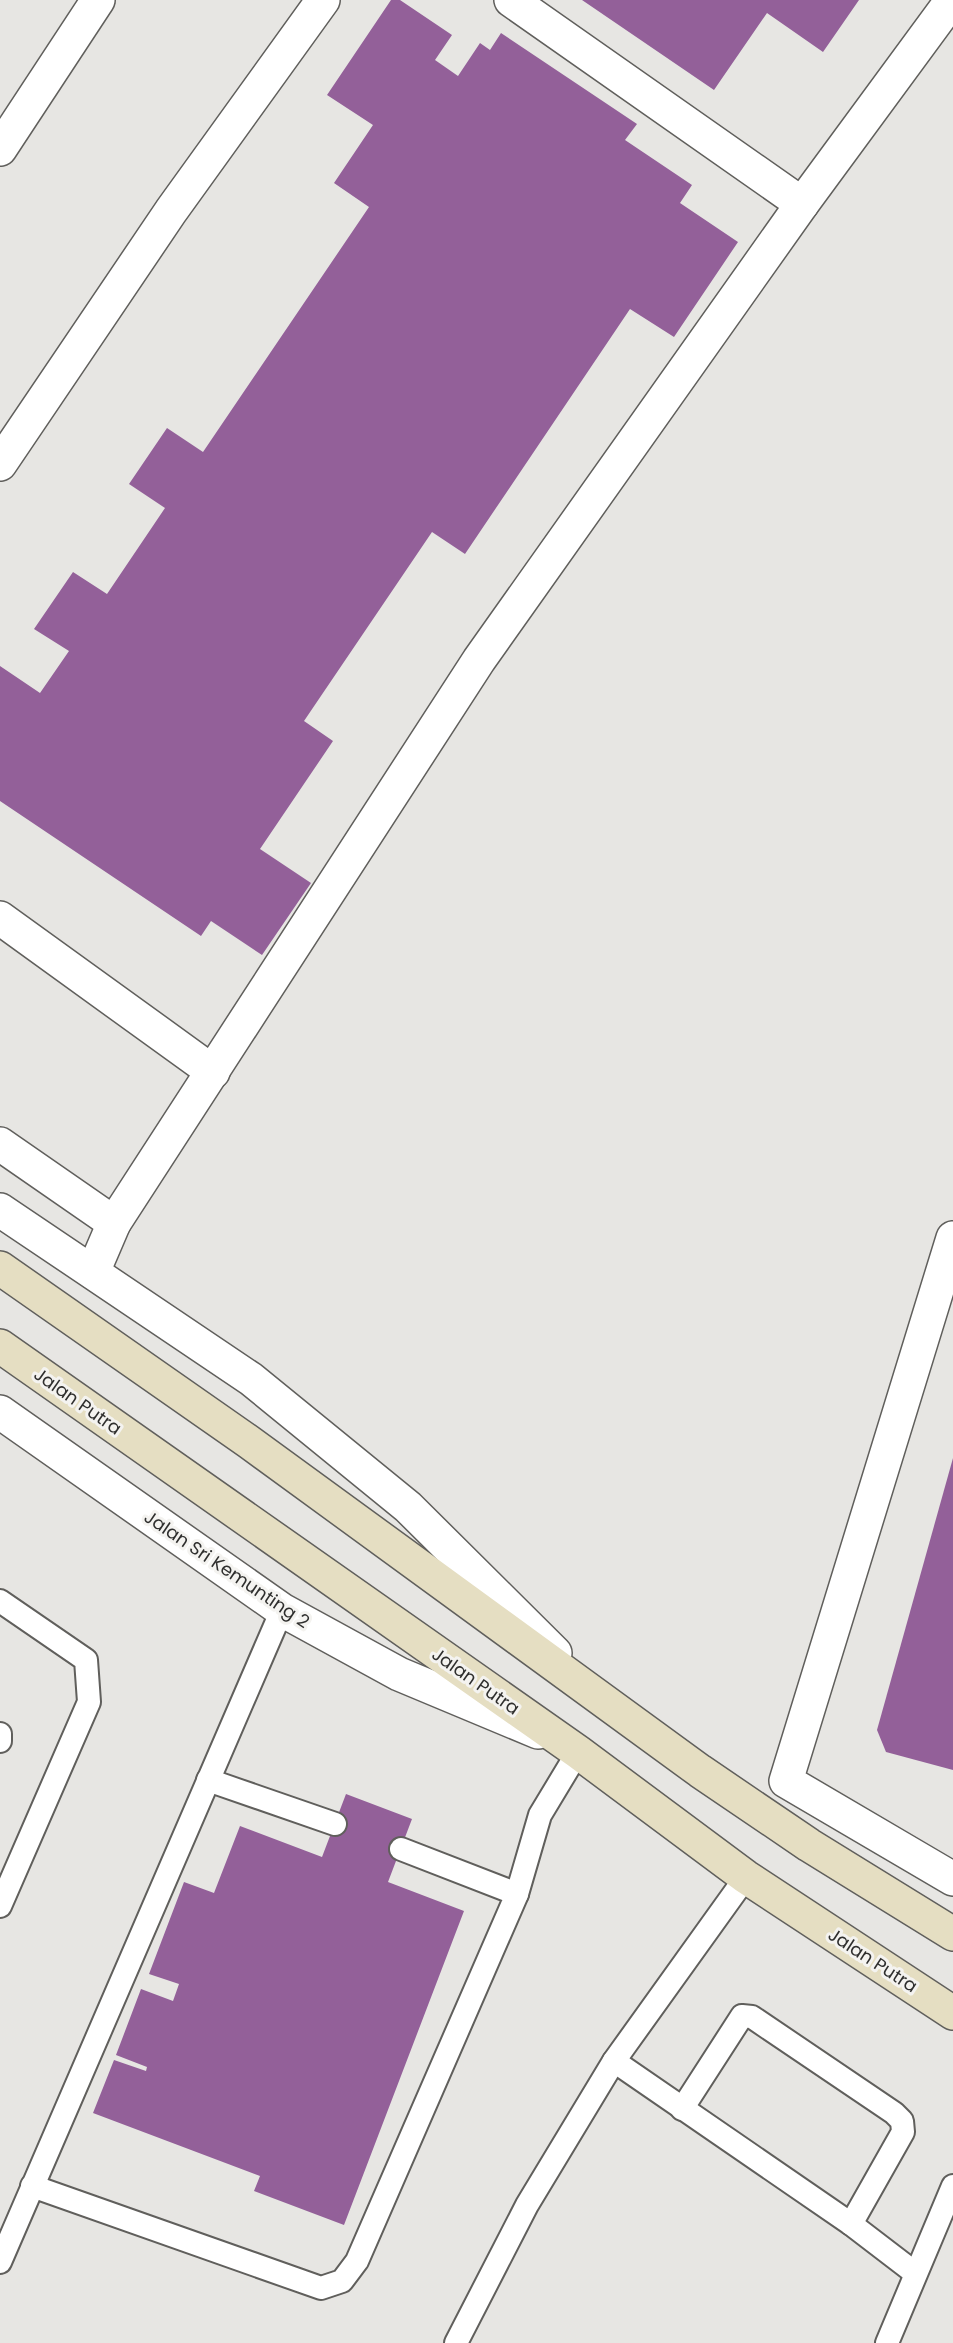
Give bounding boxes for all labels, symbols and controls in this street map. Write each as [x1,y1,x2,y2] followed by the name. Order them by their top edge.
[29,1362,127,1440] street label: Jalan Putra
[139,1504,315,1634] street label: Jalan Sri Kemunting 2
[427,1642,525,1720] street label: Jalan Putra
[823,1922,923,1998] street label: Jalan Putra

